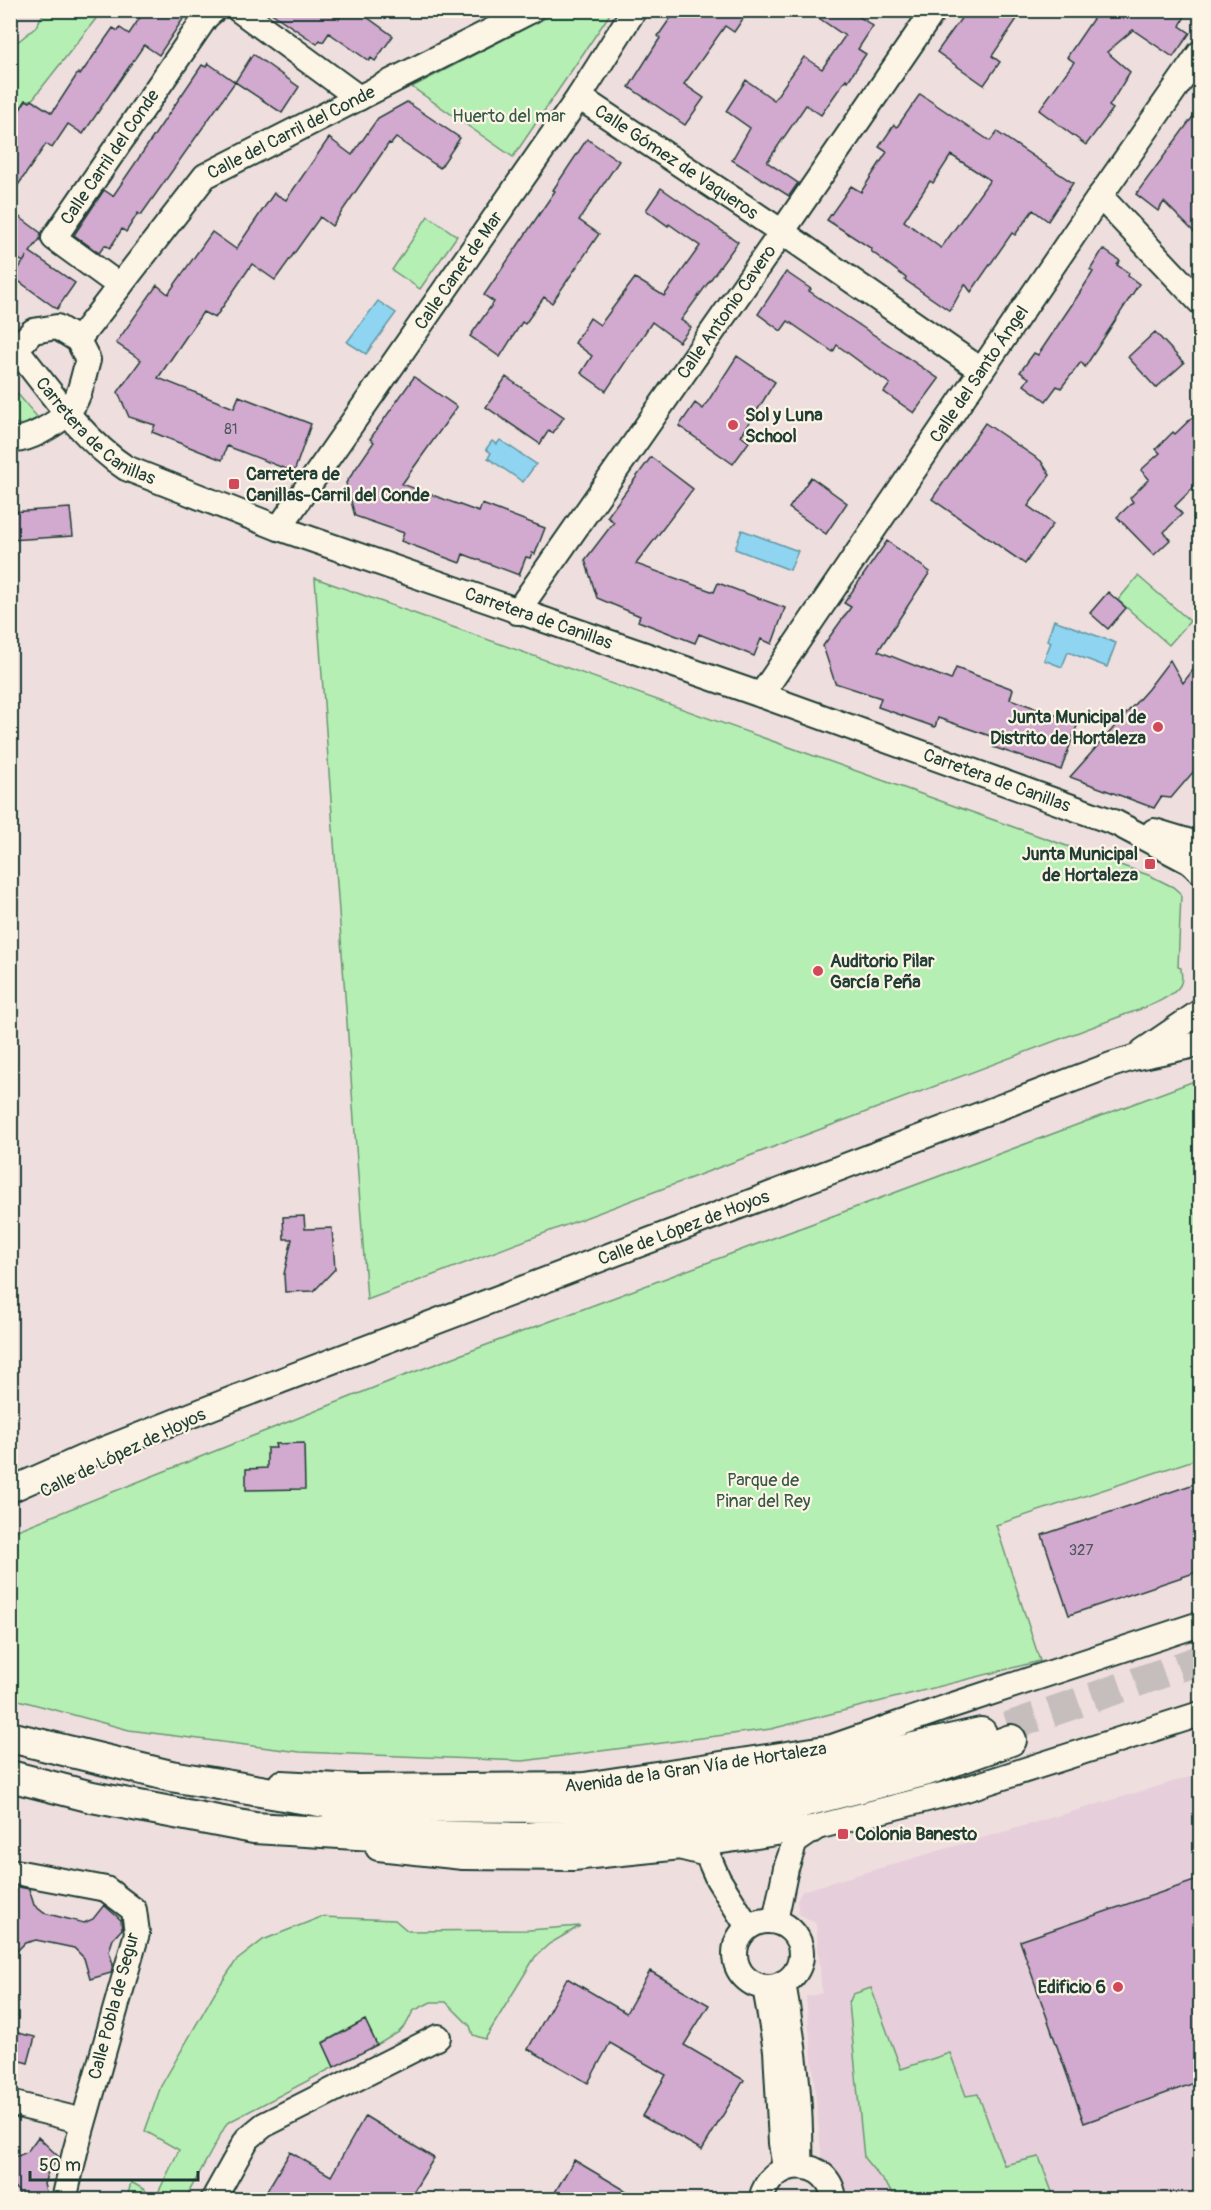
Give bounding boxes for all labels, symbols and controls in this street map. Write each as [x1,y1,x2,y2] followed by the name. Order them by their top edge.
[203,80,379,185] street label: Calle del Carril del Conde
[55,85,164,229] street label: Calle Carril del Conde
[590,99,763,225] street label: Calle Gómez de Vaqueros
[452,105,566,128] park label: Huerto del mar
[409,206,508,334] street label: Calle Canet de Mar
[672,240,781,383] street label: Calle Antonio Cavero
[924,301,1034,447] street label: Calle del Santo Ángel
[31,372,159,490] street label: Carretera de Canillas
[745,404,823,448] place label: Sol y Luna School
[726,418,740,432] marker: Sol y Luna School
[224,420,238,439] house number: 81
[246,463,431,507] place label: Carretera de Canillas-Carril del Conde
[227,477,241,491] marker: Carretera de Canillas-Carril del Conde
[462,582,616,654] street label: Carretera de Canillas
[990,706,1147,750] place label: Junta Municipal de Distrito de Hortaleza
[1151,720,1165,734] marker: Junta Municipal de Distrito de Hortaleza
[920,743,1074,817] street label: Carretera de Canillas
[1022,843,1139,887] place label: Junta Municipal de Hortaleza
[1143,857,1157,871] marker: Junta Municipal de Hortaleza
[830,950,935,994] place label: Auditorio Pilar García Peña
[811,964,825,978] marker: Auditorio Pilar García Peña
[595,1184,773,1271] street label: Calle de López de Hoyos
[36,1403,210,1503] street label: Calle de López de Hoyos
[716,1469,811,1513] park label: Parque de Pinar del Rey
[1069,1541,1093,1560] house number: 327
[565,1737,828,1797] street label: Avenida de la Gran Vía de Hortaleza
[855,1823,978,1846] place label: Colonia Banesto
[836,1827,850,1841] marker: Colonia Banesto
[83,1929,145,2082] street label: Calle Pobla de Segur
[1038,1976,1106,1999] place label: Edificio 6
[1111,1980,1125,1994] marker: Edificio 6
[30,2144,198,2182] scale bar
[39,2154,81,2177] text: 50 m

